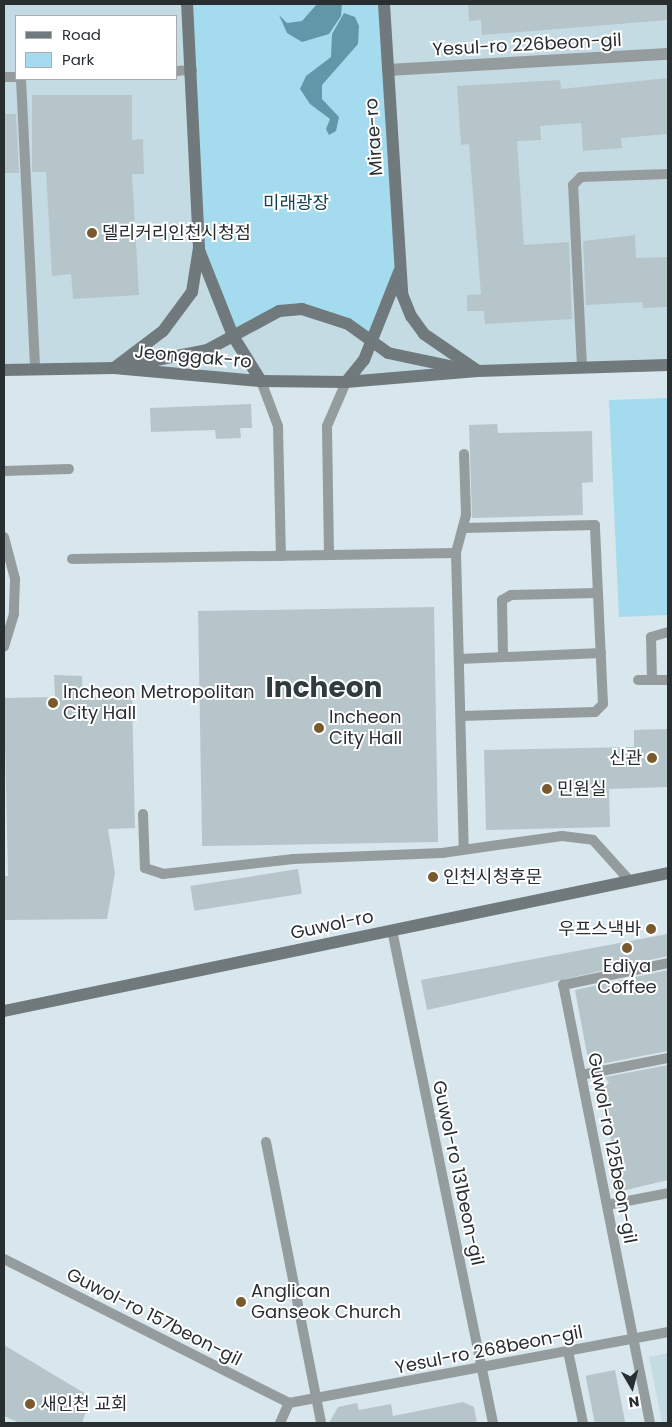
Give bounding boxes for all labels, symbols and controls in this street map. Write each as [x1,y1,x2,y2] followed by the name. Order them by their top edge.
[15,15,178,80] legend
[62,24,101,45] text: Road
[432,29,622,61] street label: Yesul-ro 226beon-gil
[62,49,94,70] text: Park
[361,97,387,177] street label: Mirae-ro
[263,192,329,214] park label: 미래광장
[102,222,251,244] place label: 델리커리인천시청점
[86,227,98,239] marker: 델리커리인천시청점
[133,341,253,373] street label: Jeonggak-ro
[266,671,382,705] district label: Incheon
[63,682,255,724] place label: Incheon Metropolitan City Hall
[47,697,59,709] marker: Incheon Metropolitan City Hall
[329,707,402,750] place label: Incheon City Hall
[313,722,325,734] marker: Incheon City Hall
[609,747,642,769] place label: 신관
[646,752,658,764] marker: 신관
[557,778,607,800] place label: 민원실
[541,783,553,795] marker: 민원실
[443,866,542,888] place label: 인천시청후문
[427,871,439,883] marker: 인천시청후문
[288,906,376,944] street label: Guwol-ro
[558,918,641,940] place label: 우프스낵바
[645,923,657,935] marker: 우프스낵바
[621,942,633,954] marker: Ediya Coffee
[597,956,657,999] place label: Ediya Coffee
[583,1051,641,1245] street label: Guwol-ro 125beon-gil
[428,1079,488,1267] street label: Guwol-ro 131beon-gil
[63,1263,245,1371] street label: Guwol-ro 157beon-gil
[251,1281,401,1324] place label: Anglican Ganseok Church
[235,1296,247,1308] marker: Anglican Ganseok Church
[393,1321,585,1379] street label: Yesul-ro 268beon-gil
[607,1362,657,1412] north arrow
[627,1391,641,1412] text: N
[40,1393,128,1415] place label: 새인천 교회
[24,1398,36,1410] marker: 새인천 교회

